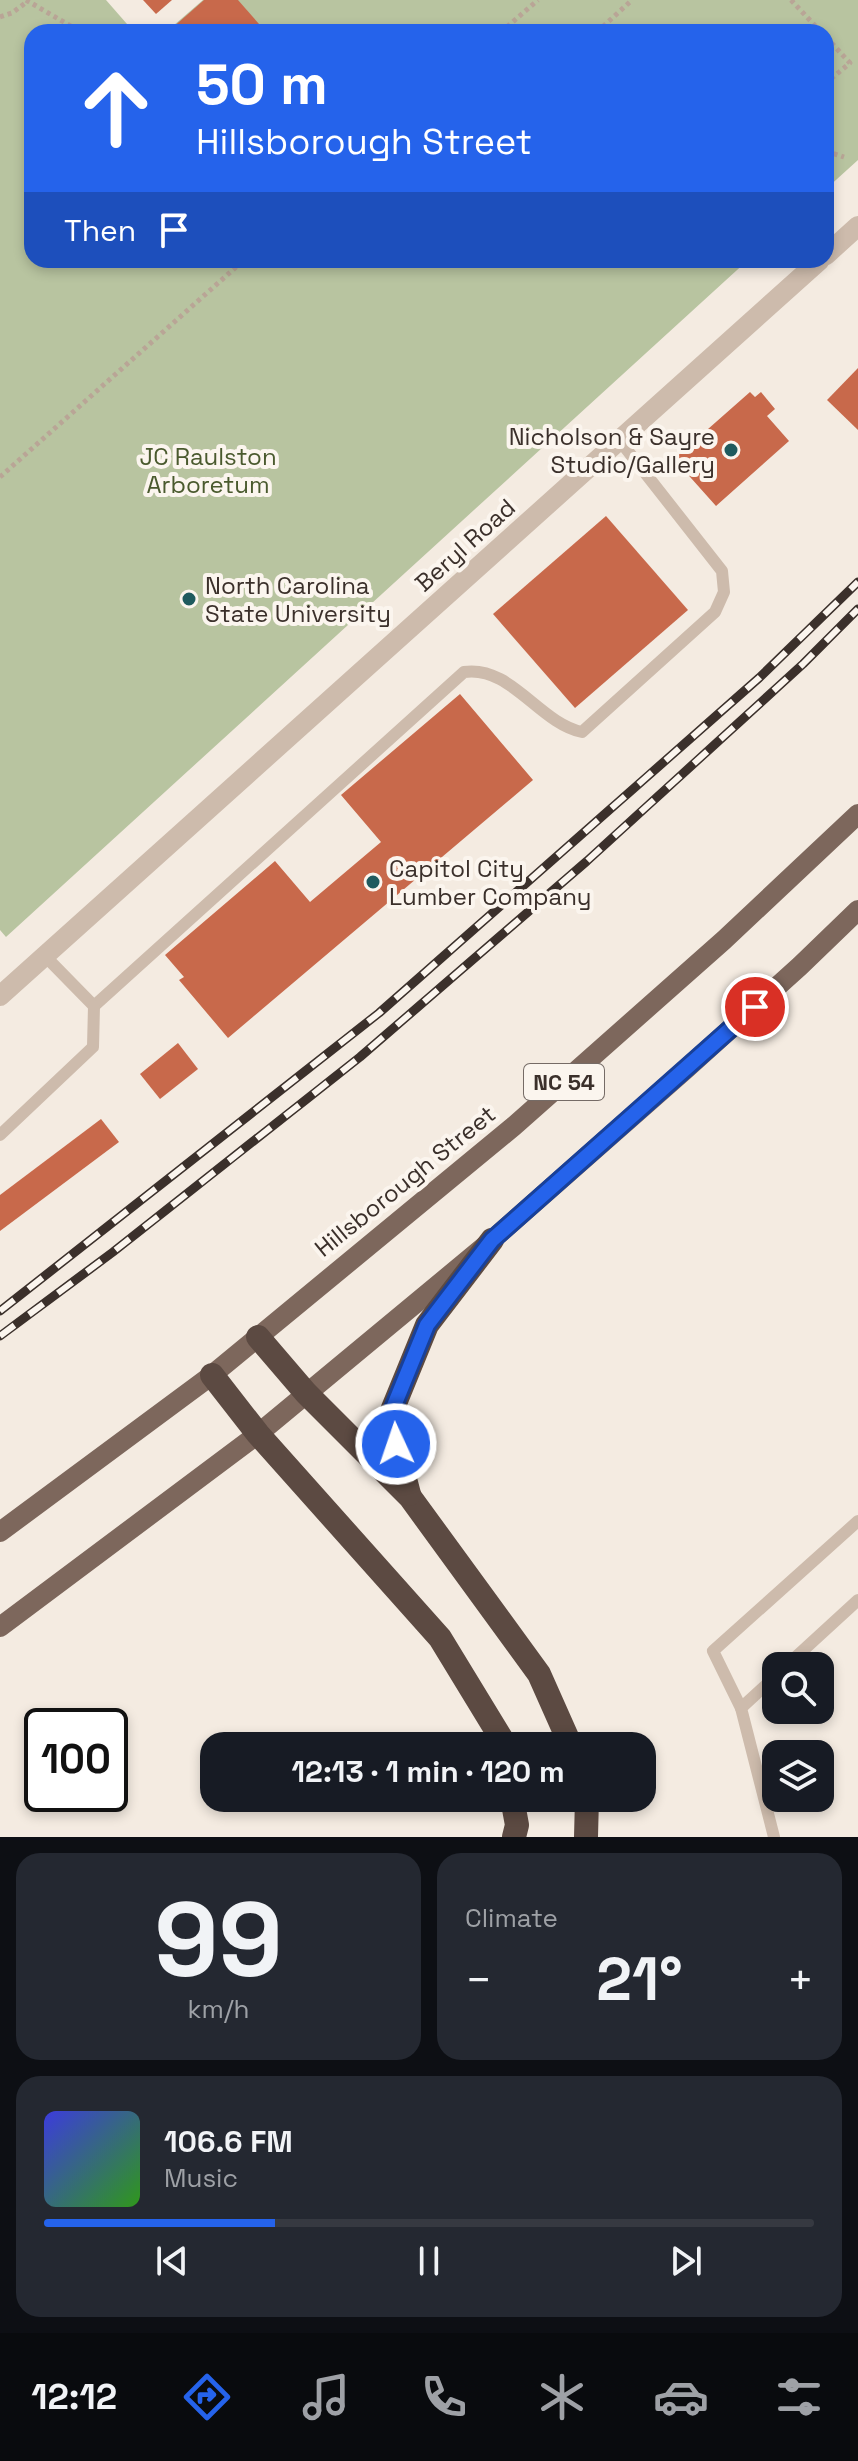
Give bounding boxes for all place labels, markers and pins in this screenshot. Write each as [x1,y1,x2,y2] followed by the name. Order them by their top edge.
[509,421,715,480] place label: Nicholson & Sayre Studio/Gallery
[722,441,740,459] marker: Nicholson & Sayre Studio/Gallery
[205,570,391,629] place label: North Carolina State University
[180,590,198,608] marker: North Carolina State University
[389,853,592,912] place label: Capitol City Lumber Company
[364,873,382,891] marker: Capitol City Lumber Company
[721,973,789,1041] pin

